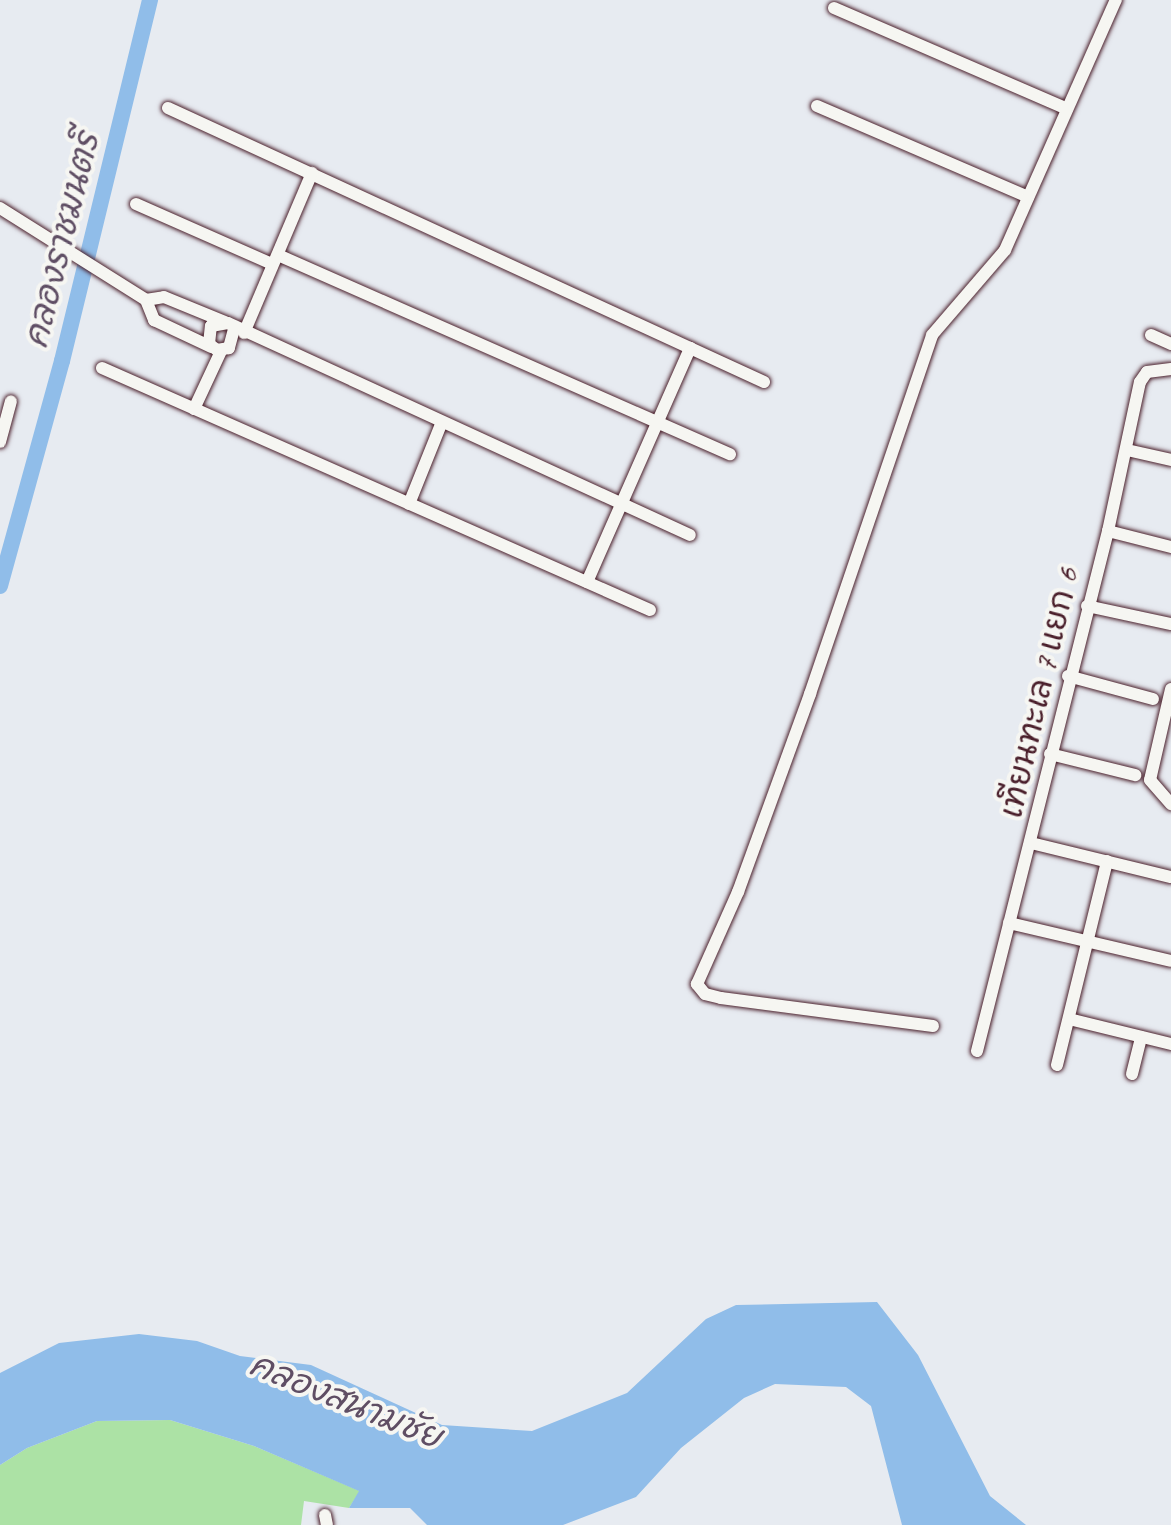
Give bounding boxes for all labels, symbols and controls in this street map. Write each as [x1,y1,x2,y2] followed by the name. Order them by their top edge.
[15,128,107,352] water label: คลองราชมนตรี
[993,564,1087,822] street label: เทียนทะเล 7 แยก 6
[244,1343,448,1457] water label: คลองสนามชัย

